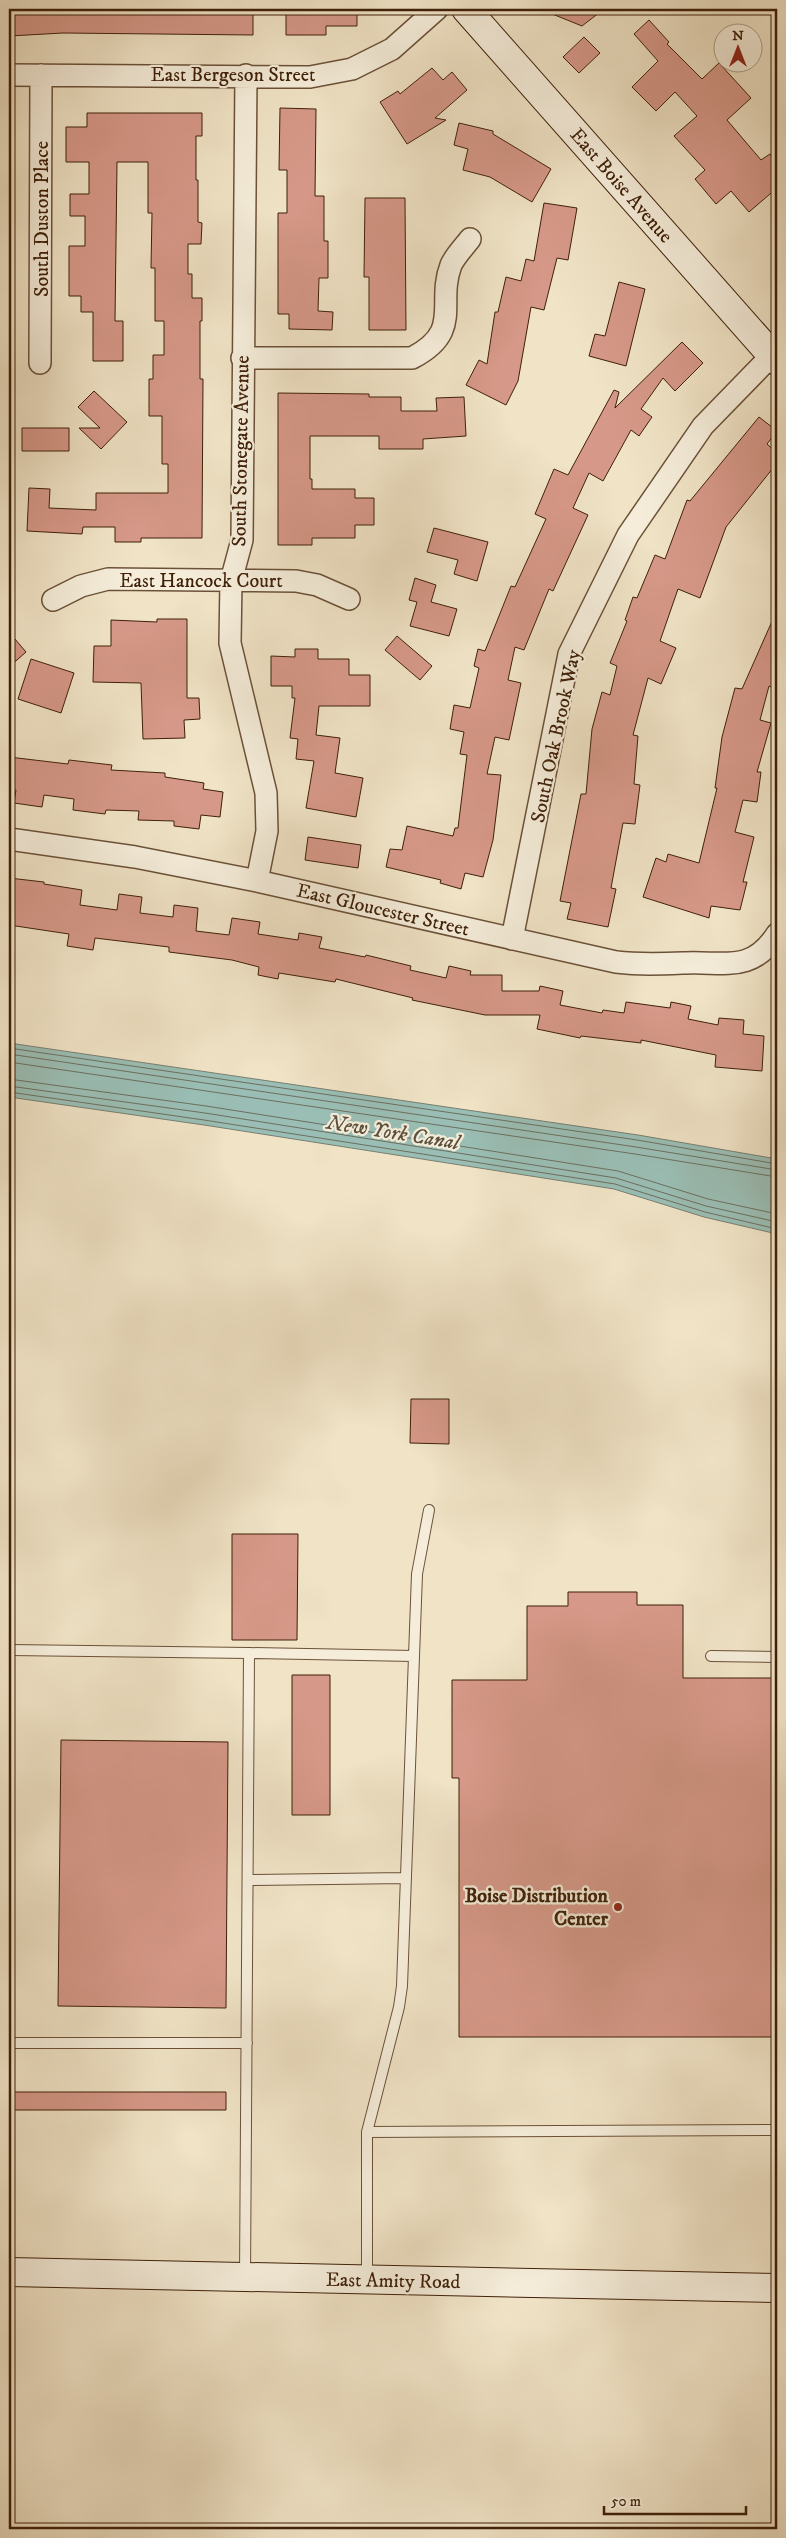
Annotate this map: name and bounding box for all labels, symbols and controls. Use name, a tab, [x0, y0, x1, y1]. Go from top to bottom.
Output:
north arrow	[714, 22, 764, 72]
text: N	[732, 27, 744, 45]
street label: East Bergeson Street	[151, 63, 315, 88]
street label: East Boise Avenue	[564, 123, 678, 249]
street label: South Duston Place	[30, 141, 55, 297]
street label: South Stonegate Avenue	[227, 355, 256, 547]
street label: East Hancock Court	[119, 569, 283, 594]
street label: South Oak Brook Way	[526, 647, 587, 825]
street label: East Gloucester Street	[294, 878, 472, 943]
water label: New York Canal	[324, 1110, 463, 1157]
place label: Boise Distribution Center	[465, 1884, 609, 1932]
marker: Boise Distribution Center	[612, 1901, 624, 1913]
street label: East Amity Road	[326, 2268, 460, 2295]
scale bar	[604, 2483, 746, 2515]
text: 50 m	[611, 2492, 641, 2511]

